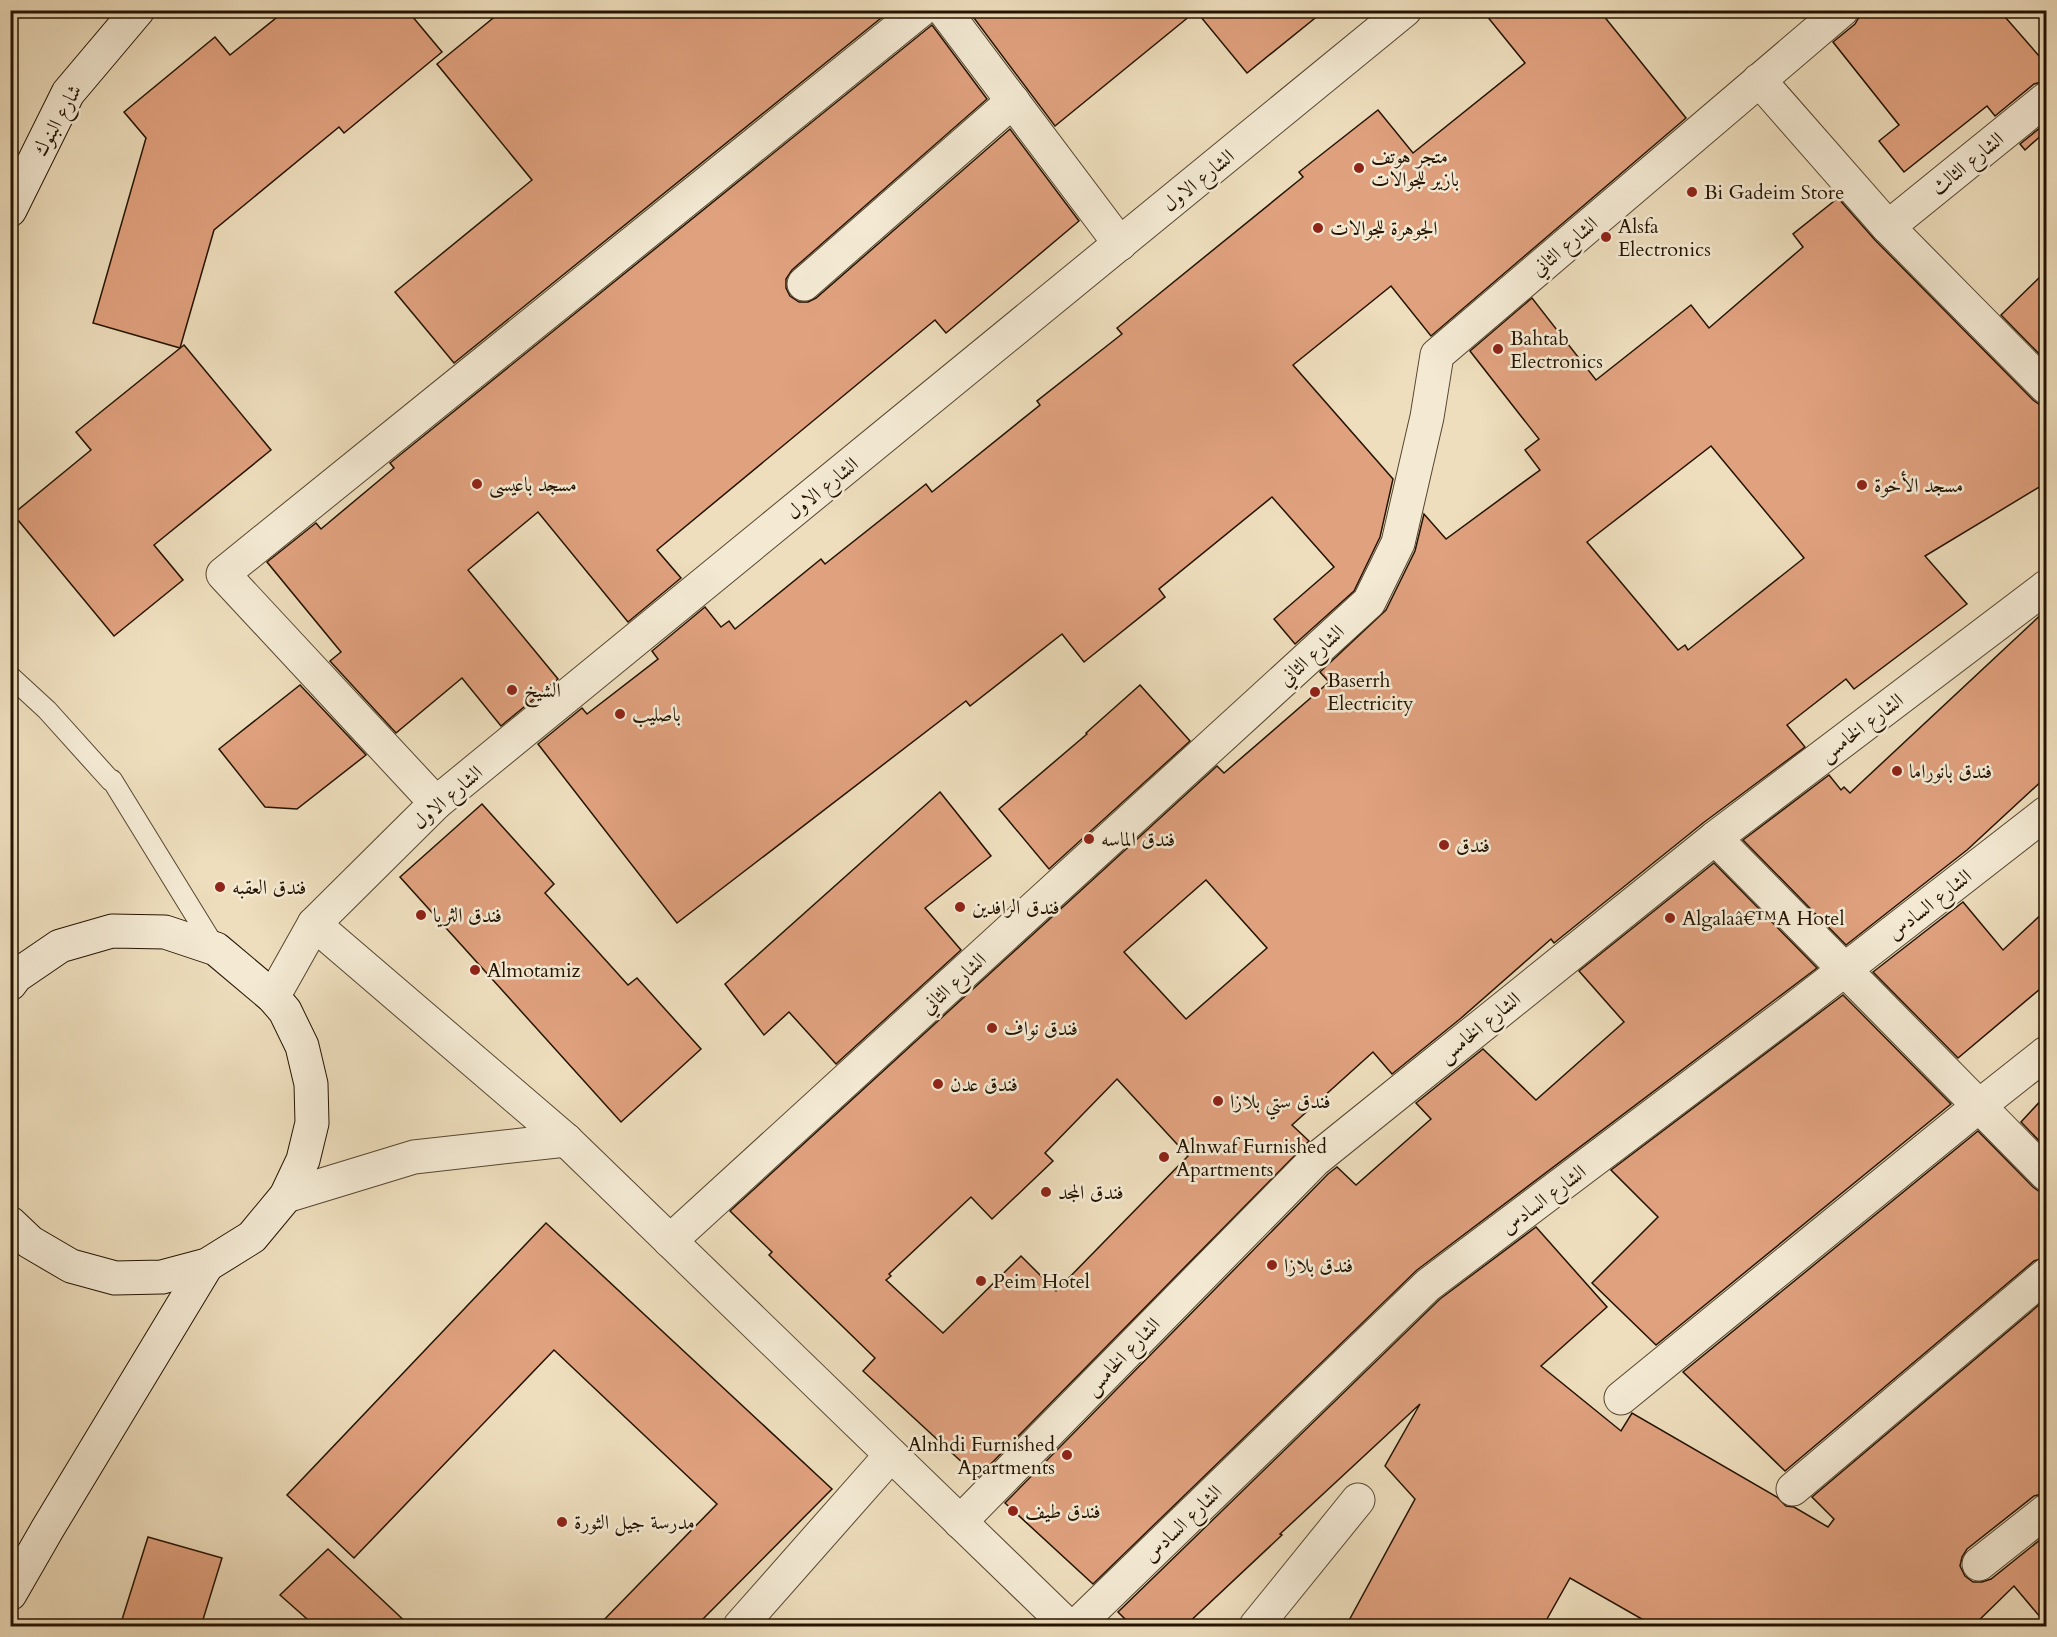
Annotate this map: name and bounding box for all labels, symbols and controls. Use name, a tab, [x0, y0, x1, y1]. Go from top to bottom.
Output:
street label: شارع البنوك	[27, 80, 92, 163]
street label: الشارع الثالث	[1925, 126, 2012, 204]
street label: الشارع الاول	[1157, 143, 1242, 221]
place label: متجر هوتف بازير للجوالات	[1371, 143, 1459, 193]
marker: متجر هوتف بازير للجوالات	[1352, 161, 1366, 175]
place label: Bi Gadeim Store	[1704, 179, 1844, 206]
marker: Bi Gadeim Store	[1685, 185, 1699, 199]
street label: الشارع الثاني	[1525, 210, 1606, 285]
place label: Alsfa Electronics	[1618, 213, 1711, 263]
place label: الجوهرة للجوالات	[1330, 215, 1438, 242]
marker: الجوهرة للجوالات	[1311, 221, 1325, 235]
marker: Alsfa Electronics	[1599, 230, 1613, 244]
place label: Bahtab Electronics	[1510, 325, 1603, 375]
marker: Bahtab Electronics	[1491, 342, 1505, 356]
street label: الشارع الاول	[781, 451, 866, 529]
place label: مسجد الأخوة	[1874, 470, 1963, 499]
place label: مسجد باعيسى	[489, 471, 577, 499]
marker: مسجد باعيسى	[470, 477, 484, 491]
marker: مسجد الأخوة	[1855, 478, 1869, 492]
street label: الشارع الثاني	[1273, 619, 1353, 695]
place label: Baserrh Electricity	[1327, 667, 1414, 717]
place label: الشيخ	[524, 677, 561, 708]
marker: الشيخ	[505, 683, 519, 697]
marker: Baserrh Electricity	[1308, 685, 1322, 699]
street label: الشارع الخامس	[1814, 687, 1911, 771]
place label: باصليب	[632, 701, 681, 728]
marker: باصليب	[613, 707, 627, 721]
place label: فندق بانوراما	[1909, 758, 1992, 785]
street label: الشارع الاول	[406, 759, 491, 839]
marker: فندق بانوراما	[1890, 764, 1904, 778]
place label: فندق الماسه	[1101, 826, 1175, 853]
marker: فندق الماسه	[1082, 832, 1096, 846]
place label: فندق	[1456, 832, 1490, 859]
marker: فندق	[1437, 838, 1451, 852]
street label: الشارع السادس	[1881, 863, 1980, 949]
place label: فندق العقبه	[232, 874, 307, 901]
marker: فندق العقبه	[213, 880, 227, 894]
place label: فندق الرافدين	[972, 894, 1060, 921]
marker: فندق الرافدين	[953, 900, 967, 914]
place label: فندق الثريا	[433, 902, 502, 929]
place label: Algalaâ€™A Hotel	[1682, 905, 1844, 932]
marker: فندق الثريا	[414, 908, 428, 922]
marker: Algalaâ€™A Hotel	[1663, 911, 1677, 925]
street label: الشارع الثاني	[915, 947, 995, 1023]
place label: Almotamiz	[487, 957, 581, 984]
marker: Almotamiz	[468, 963, 482, 977]
street label: الشارع الخامس	[1432, 986, 1529, 1072]
place label: فندق نواف	[1004, 1015, 1078, 1042]
marker: فندق نواف	[985, 1021, 999, 1035]
place label: فندق عدن	[950, 1071, 1018, 1098]
marker: فندق عدن	[931, 1077, 945, 1091]
place label: فندق ستي بلازا	[1230, 1088, 1331, 1120]
marker: فندق ستي بلازا	[1211, 1094, 1225, 1108]
place label: Alnwaf Furnished Apartments	[1176, 1133, 1327, 1183]
marker: Alnwaf Furnished Apartments	[1157, 1150, 1171, 1164]
street label: الشارع السادس	[1495, 1158, 1594, 1244]
place label: فندق المجد	[1058, 1179, 1124, 1206]
marker: فندق المجد	[1039, 1185, 1053, 1199]
place label: فندق بلازا	[1284, 1252, 1353, 1279]
marker: فندق بلازا	[1265, 1258, 1279, 1272]
place label: Peim Hotel	[993, 1268, 1090, 1295]
marker: Peim Hotel	[974, 1274, 988, 1288]
street label: الشارع الخامس	[1078, 1311, 1169, 1404]
place label: Alnhdi Furnished Apartments	[908, 1431, 1055, 1481]
marker: Alnhdi Furnished Apartments	[1060, 1448, 1074, 1462]
street label: الشارع السادس	[1137, 1479, 1231, 1571]
place label: فندق طيف	[1025, 1498, 1101, 1525]
marker: فندق طيف	[1006, 1504, 1020, 1518]
place label: مدرسة جيل الثورة	[574, 1509, 695, 1537]
marker: مدرسة جيل الثورة	[555, 1515, 569, 1529]

